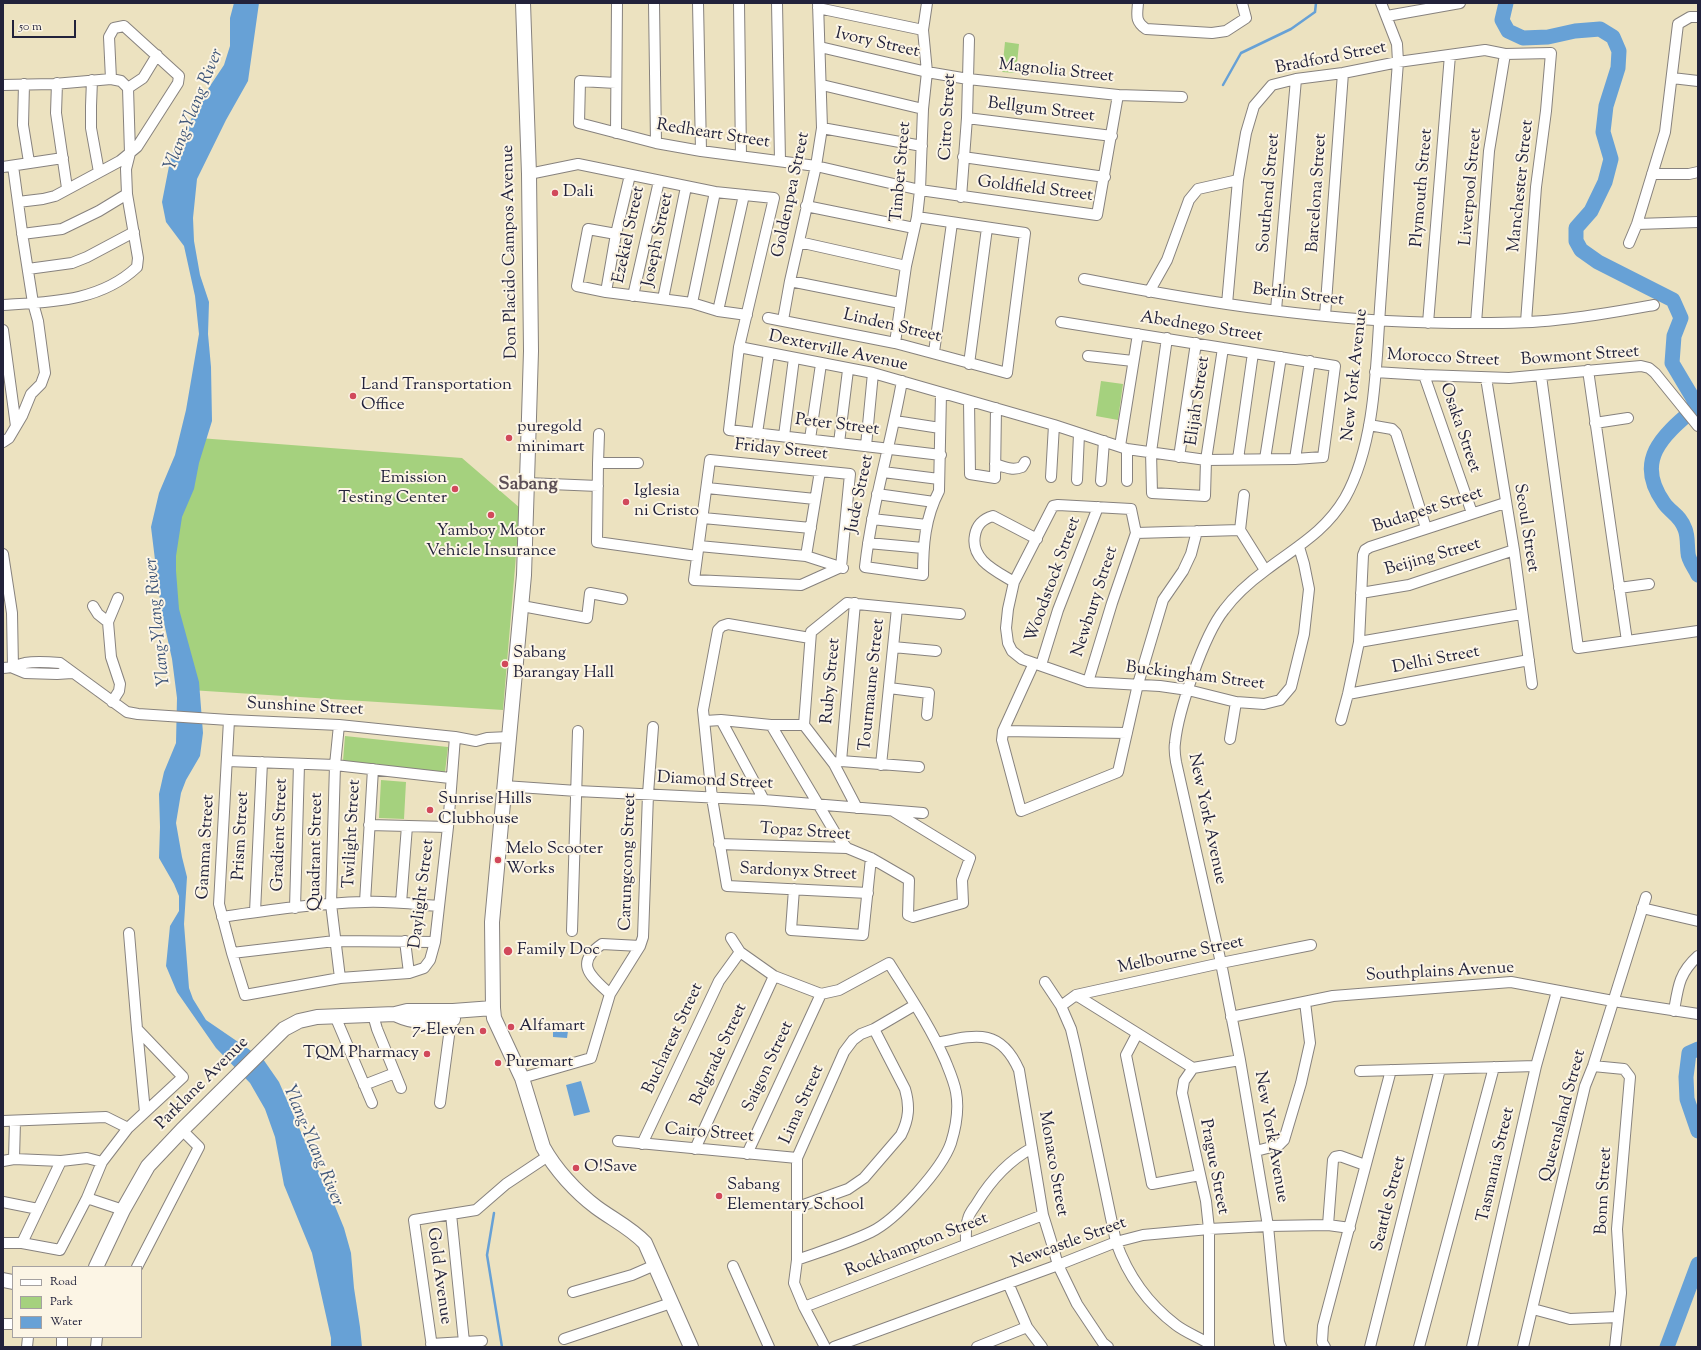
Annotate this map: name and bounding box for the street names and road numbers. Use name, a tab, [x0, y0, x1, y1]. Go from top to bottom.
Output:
street label: Ivory Street	[833, 24, 921, 64]
street label: Bradford Street	[1274, 38, 1388, 80]
street label: Magnolia Street	[997, 56, 1115, 88]
street label: Citro Street	[937, 73, 961, 161]
street label: Bellgum Street	[986, 94, 1096, 128]
street label: Redheart Street	[655, 116, 771, 154]
street label: Manchester Street	[1505, 119, 1539, 253]
street label: Timber Street	[887, 121, 917, 223]
street label: Liverpool Street	[1457, 127, 1487, 247]
street label: Plymouth Street	[1408, 128, 1438, 248]
street label: Goldenpea Street	[769, 130, 815, 260]
street label: Southend Street	[1255, 132, 1285, 254]
street label: Barcelona Street	[1304, 133, 1332, 253]
street label: Don Placido Campos Avenue	[499, 145, 523, 359]
street label: Goldfield Street	[976, 173, 1094, 207]
street label: Ezekiel Street	[610, 185, 650, 285]
street label: Joseph Street	[639, 191, 679, 289]
street label: Berlin Street	[1251, 280, 1345, 312]
street label: Linden Street	[841, 306, 943, 348]
street label: Abednego Street	[1139, 308, 1263, 348]
street label: New York Avenue	[1339, 308, 1373, 442]
street label: Dexterville Avenue	[767, 327, 909, 377]
street label: Bowmont Street	[1520, 343, 1640, 371]
street label: Morocco Street	[1386, 346, 1500, 372]
street label: Elijah Street	[1183, 355, 1215, 447]
street label: Osaka Street	[1434, 380, 1484, 476]
street label: Peter Street	[794, 411, 880, 441]
street label: Friday Street	[733, 436, 829, 466]
street label: Jude Street	[843, 453, 879, 535]
street label: Seoul Street	[1508, 482, 1542, 574]
street label: Budapest Street	[1370, 484, 1486, 538]
street label: Woodstock Street	[1022, 515, 1086, 645]
street label: Beijing Street	[1383, 535, 1483, 581]
street label: Newbury Street	[1069, 544, 1123, 660]
street label: Tourmaune Street	[856, 618, 890, 752]
street label: Ruby Street	[818, 637, 846, 725]
street label: Delhi Street	[1391, 643, 1481, 679]
street label: Buckingham Street	[1124, 658, 1266, 696]
street label: Sunshine Street	[246, 695, 364, 721]
street label: New York Avenue	[1182, 752, 1230, 886]
street label: Diamond Street	[656, 769, 774, 795]
street label: Gradient Street	[269, 778, 293, 892]
street label: Twilight Street	[340, 779, 366, 889]
street label: Prism Street	[229, 791, 255, 881]
street label: Quadrant Street	[306, 793, 328, 911]
street label: Carungcong Street	[616, 793, 642, 931]
street label: Gamma Street	[194, 794, 220, 900]
street label: Topaz Street	[759, 820, 851, 846]
street label: Daylight Street	[406, 838, 440, 950]
street label: Sardonyx Street	[739, 860, 857, 886]
street label: Melbourne Street	[1116, 933, 1246, 979]
street label: Southplains Avenue	[1365, 959, 1515, 987]
street label: Bucharest Street	[639, 980, 709, 1098]
street label: Belgrade Street	[687, 1001, 753, 1109]
street label: Saigon Street	[739, 1018, 799, 1116]
street label: Parklane Avenue	[152, 1033, 254, 1135]
street label: Queensland Street	[1537, 1048, 1591, 1184]
street label: Lima Street	[776, 1062, 830, 1148]
street label: New York Avenue	[1248, 1070, 1292, 1204]
street label: Tasmania Street	[1474, 1106, 1520, 1224]
street label: Monaco Street	[1033, 1110, 1071, 1218]
street label: Prague Street	[1194, 1118, 1232, 1216]
street label: Cairo Street	[664, 1120, 754, 1148]
street label: Bonn Street	[1593, 1147, 1617, 1235]
street label: Seattle Street	[1368, 1154, 1412, 1254]
street label: Rockhampton Street	[843, 1209, 991, 1283]
street label: Newcastle Street	[1009, 1214, 1129, 1274]
street label: Gold Avenue	[421, 1226, 455, 1326]

